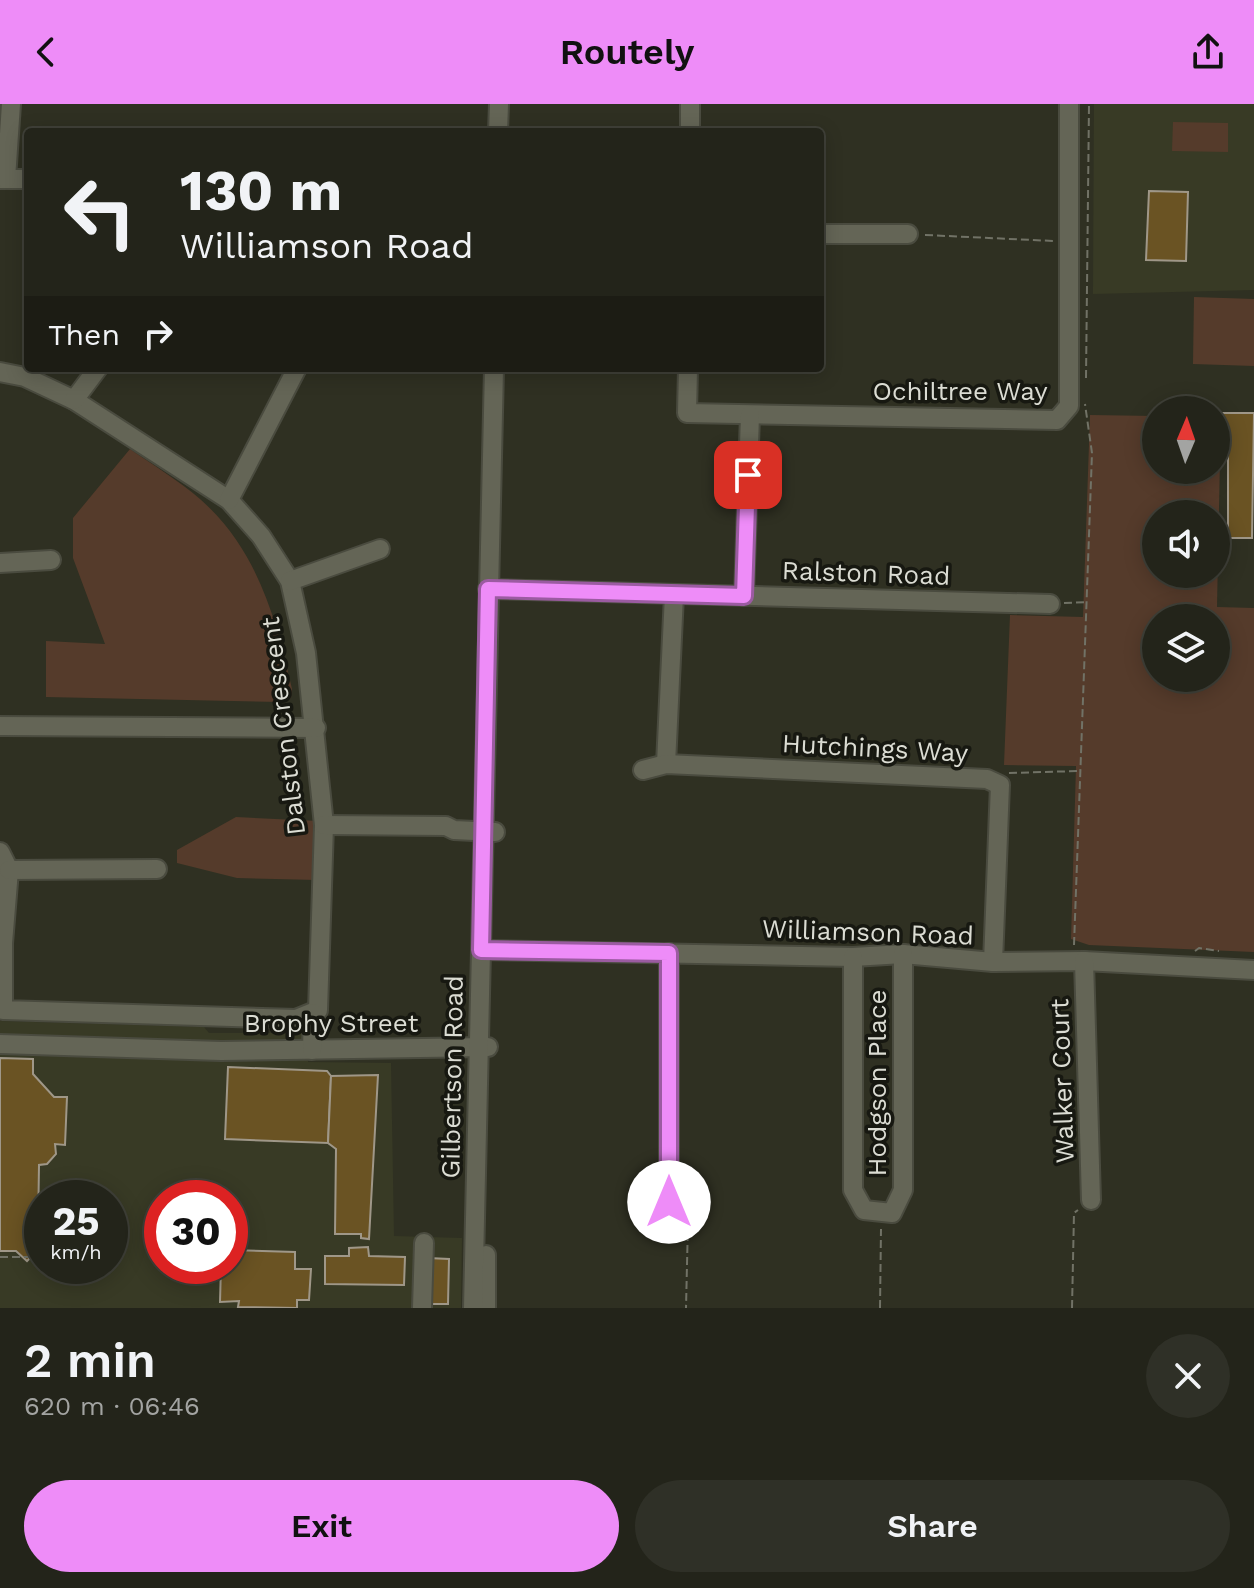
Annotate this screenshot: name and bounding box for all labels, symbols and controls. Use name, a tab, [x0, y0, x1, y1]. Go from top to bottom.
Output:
icon: back	[24, 30, 68, 74]
icon: share	[1186, 30, 1230, 74]
text: Routely	[560, 31, 694, 73]
text: 130 m	[180, 158, 342, 224]
icon: left	[48, 160, 152, 264]
text: Williamson Road	[180, 225, 473, 267]
icon: right	[136, 312, 180, 356]
text: Then	[48, 317, 120, 352]
street label: Ochiltree Way	[872, 376, 1048, 406]
north arrow	[1142, 396, 1230, 484]
map controls	[1142, 396, 1230, 692]
pin	[714, 441, 782, 509]
icon: arrive	[726, 453, 770, 497]
button: sound	[1142, 500, 1230, 588]
street label: Ralston Road	[781, 555, 951, 591]
button: layers	[1142, 604, 1230, 692]
street label: Dalston Crescent	[255, 615, 311, 837]
street label: Hutchings Way	[781, 728, 970, 768]
street label: Williamson Road	[762, 913, 974, 951]
street label: Gilbertson Road	[435, 975, 469, 1179]
street label: Hodgson Place	[862, 990, 892, 1176]
street label: Walker Court	[1044, 998, 1080, 1164]
street label: Brophy Street	[244, 1008, 418, 1038]
position arrow	[627, 1160, 711, 1244]
speed limit sign: 30	[144, 1180, 248, 1284]
text: 25	[52, 1198, 100, 1245]
text: km/h	[50, 1240, 102, 1264]
text: 2 min	[24, 1332, 156, 1389]
button: close	[1146, 1334, 1230, 1418]
text: 620 m · 06:46	[24, 1391, 200, 1421]
button: Exit	[24, 1480, 619, 1572]
button: Share	[635, 1480, 1230, 1572]

